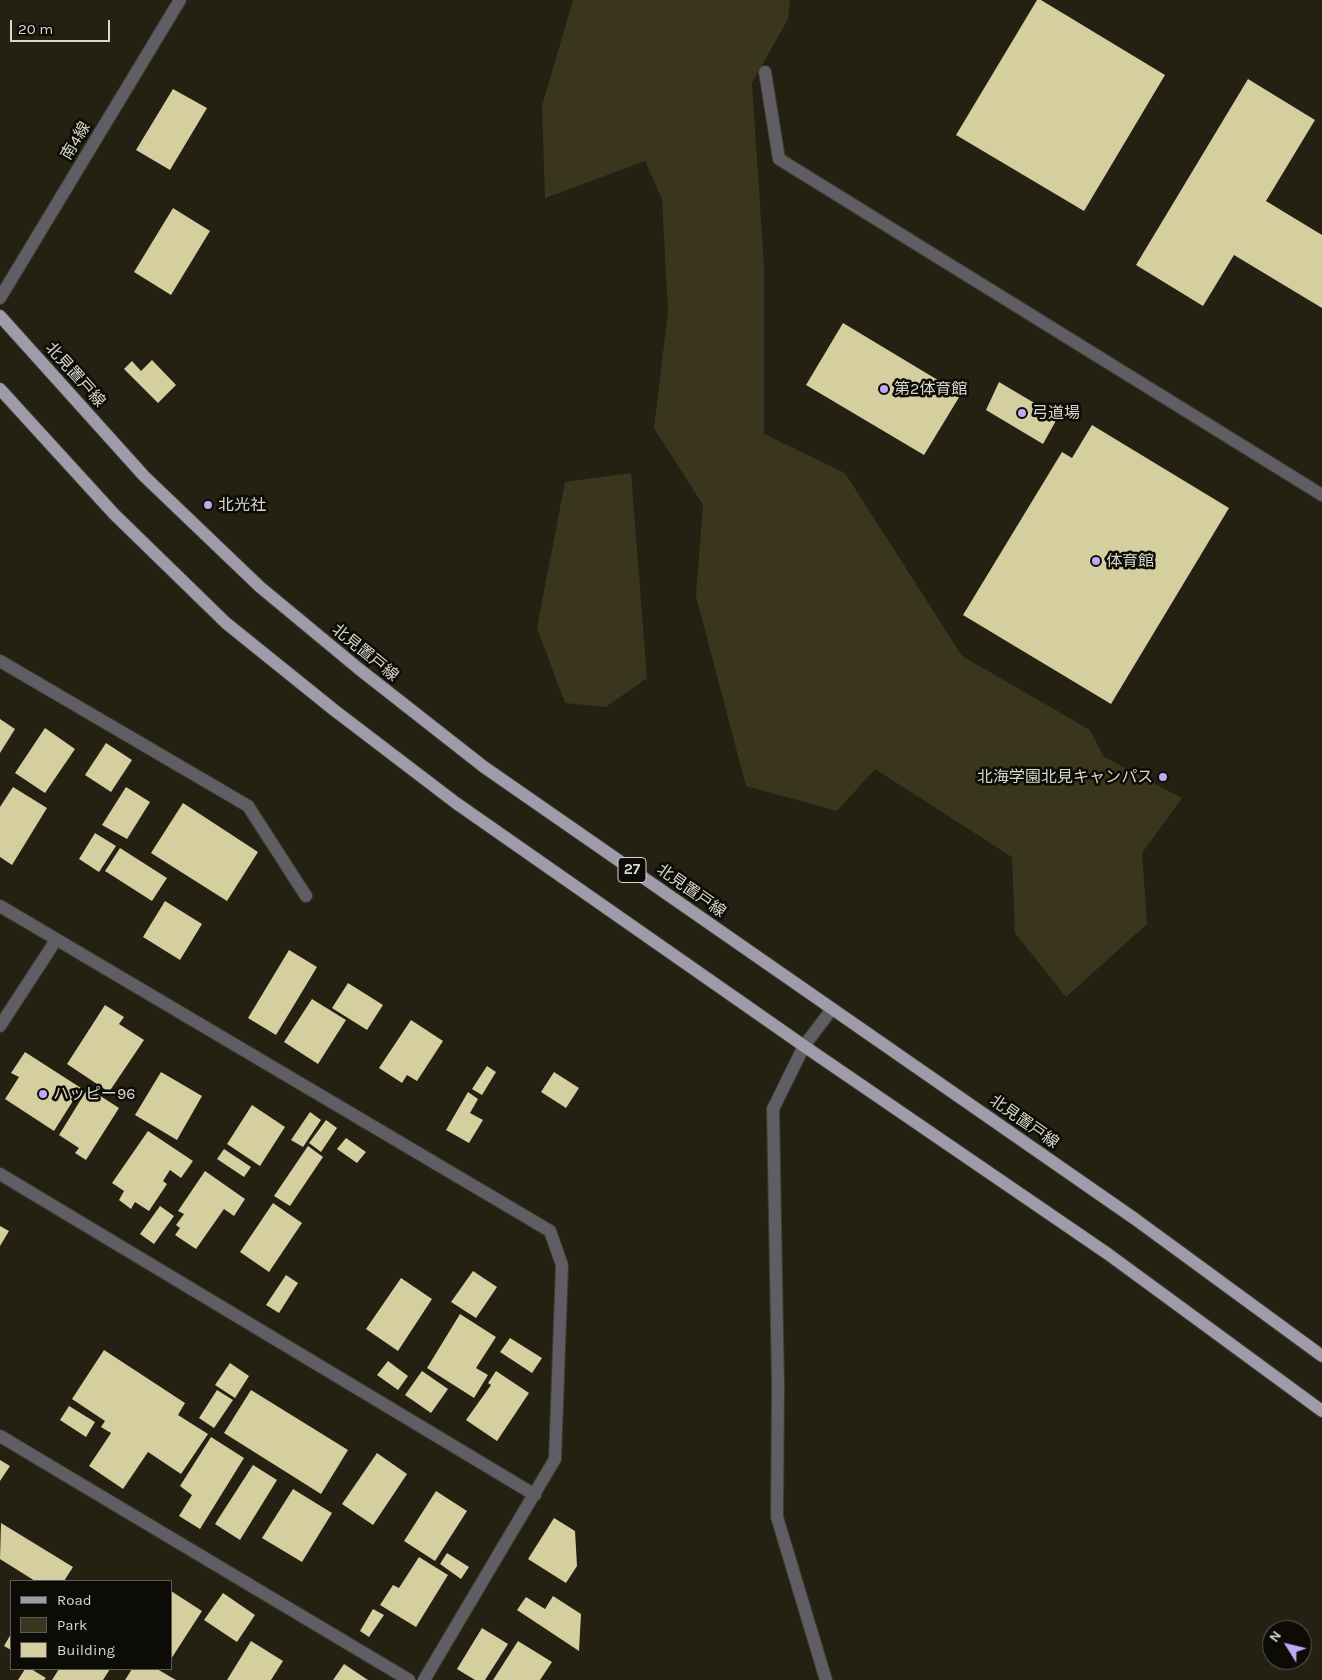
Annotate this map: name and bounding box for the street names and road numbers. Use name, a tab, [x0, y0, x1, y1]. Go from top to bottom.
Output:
street label: 南4線	[57, 119, 95, 163]
street label: 北見置戸線	[41, 339, 109, 411]
street label: 北見置戸線	[328, 620, 402, 686]
road number: 27	[618, 858, 646, 882]
street label: 北見置戸線	[653, 860, 729, 922]
street label: 北見置戸線	[986, 1091, 1062, 1153]

